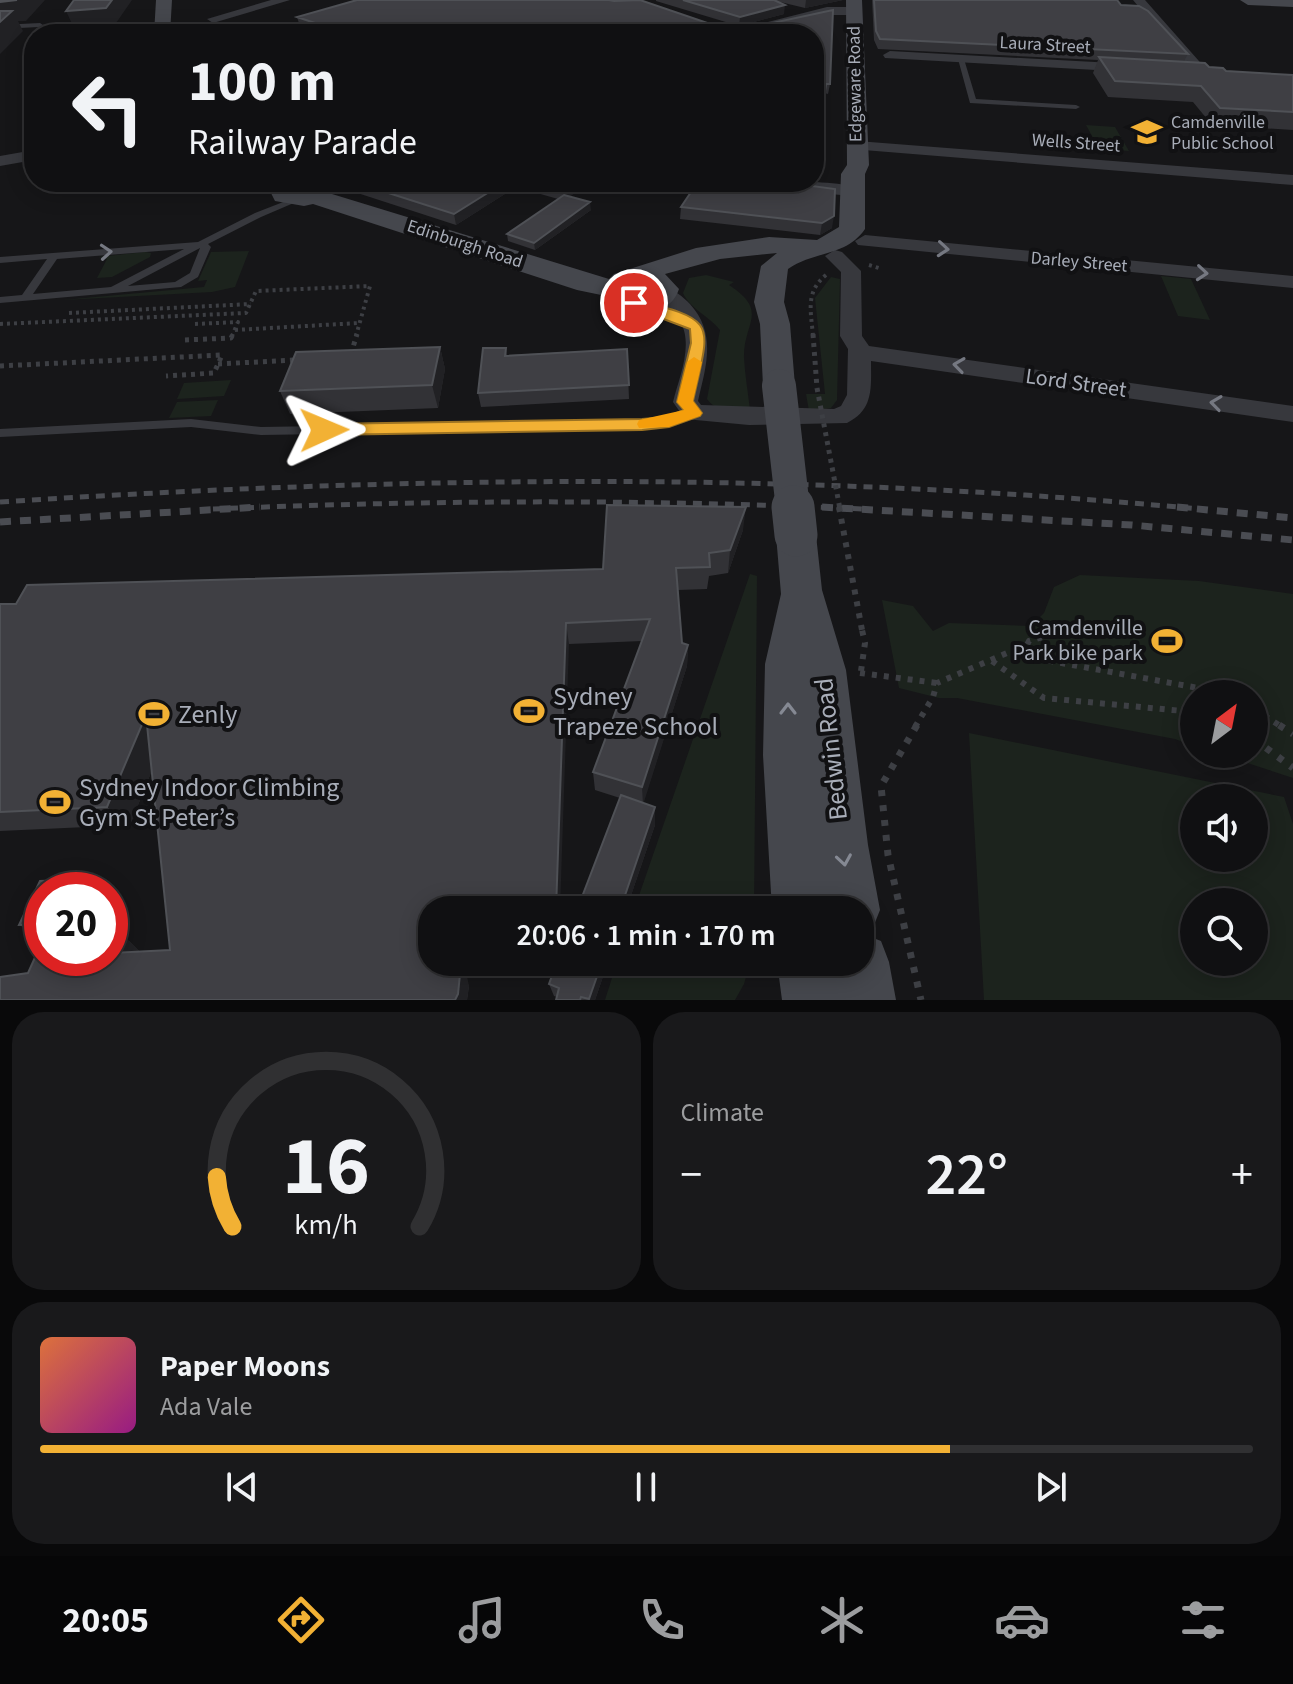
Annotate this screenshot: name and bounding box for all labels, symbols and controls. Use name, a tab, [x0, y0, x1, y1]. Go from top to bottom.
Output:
street label: Edgeware Road	[841, 26, 869, 142]
street label: Laura Street	[999, 30, 1091, 60]
text: 100 m	[188, 43, 336, 122]
icon: left	[56, 56, 160, 160]
place label: Camdenville Public School	[1171, 110, 1273, 156]
school or university icon: Camdenville Public School	[1130, 115, 1164, 149]
text: Railway Parade	[188, 117, 417, 168]
street label: Wells Street	[1031, 127, 1121, 159]
street label: Edinburgh Road	[404, 213, 526, 275]
one-way arrow	[937, 240, 950, 257]
one-way arrow	[100, 244, 113, 261]
street label: Darley Street	[1030, 245, 1128, 279]
one-way arrow	[1195, 265, 1208, 282]
pin	[600, 269, 668, 337]
icon: arrive	[612, 281, 656, 325]
one-way arrow	[952, 357, 965, 374]
street label: Lord Street	[1024, 360, 1129, 406]
position arrow	[282, 388, 366, 472]
one-way arrow	[1209, 395, 1223, 412]
place label: Camdenville Park bike park	[1013, 612, 1143, 669]
sports icon: Camdenville Park bike park	[1150, 624, 1184, 658]
street label: Bedwin Road	[805, 676, 857, 822]
place label: Sydney Trapeze School	[553, 678, 718, 745]
north arrow	[1180, 680, 1268, 768]
map controls	[1180, 680, 1268, 976]
sports icon: Sydney Trapeze School	[512, 694, 546, 728]
place label: Zenly	[178, 696, 237, 733]
sports icon: Zenly	[137, 697, 171, 731]
one-way arrow	[779, 702, 797, 715]
place label: Sydney Indoor Climbing Gym St Peter’s	[79, 769, 339, 836]
button: sound	[1180, 784, 1268, 872]
sports icon: Sydney Indoor Climbing Gym St Peter’s	[38, 785, 72, 819]
one-way arrow	[835, 853, 852, 866]
speed limit sign: 20	[24, 872, 128, 976]
button: search	[1180, 888, 1268, 976]
text: 20:06 · 1 min · 170 m	[516, 914, 776, 957]
text: Climate	[681, 1094, 764, 1131]
text: 16	[282, 1108, 370, 1226]
text: 22°	[926, 1133, 1008, 1218]
text: −	[681, 1144, 702, 1207]
text: +	[1231, 1144, 1253, 1207]
text: km/h	[295, 1205, 358, 1245]
text: Paper Moons	[160, 1345, 330, 1388]
text: Ada Vale	[160, 1388, 252, 1425]
icon: previous	[220, 1465, 264, 1509]
icon: pause	[624, 1465, 668, 1509]
icon: next	[1029, 1465, 1073, 1509]
icon: directions	[273, 1592, 329, 1648]
icon: music	[454, 1592, 510, 1648]
icon: phone	[634, 1592, 690, 1648]
icon: climate	[814, 1592, 870, 1648]
icon: car	[994, 1592, 1050, 1648]
icon: filters	[1175, 1592, 1231, 1648]
text: 20:05	[62, 1595, 149, 1646]

